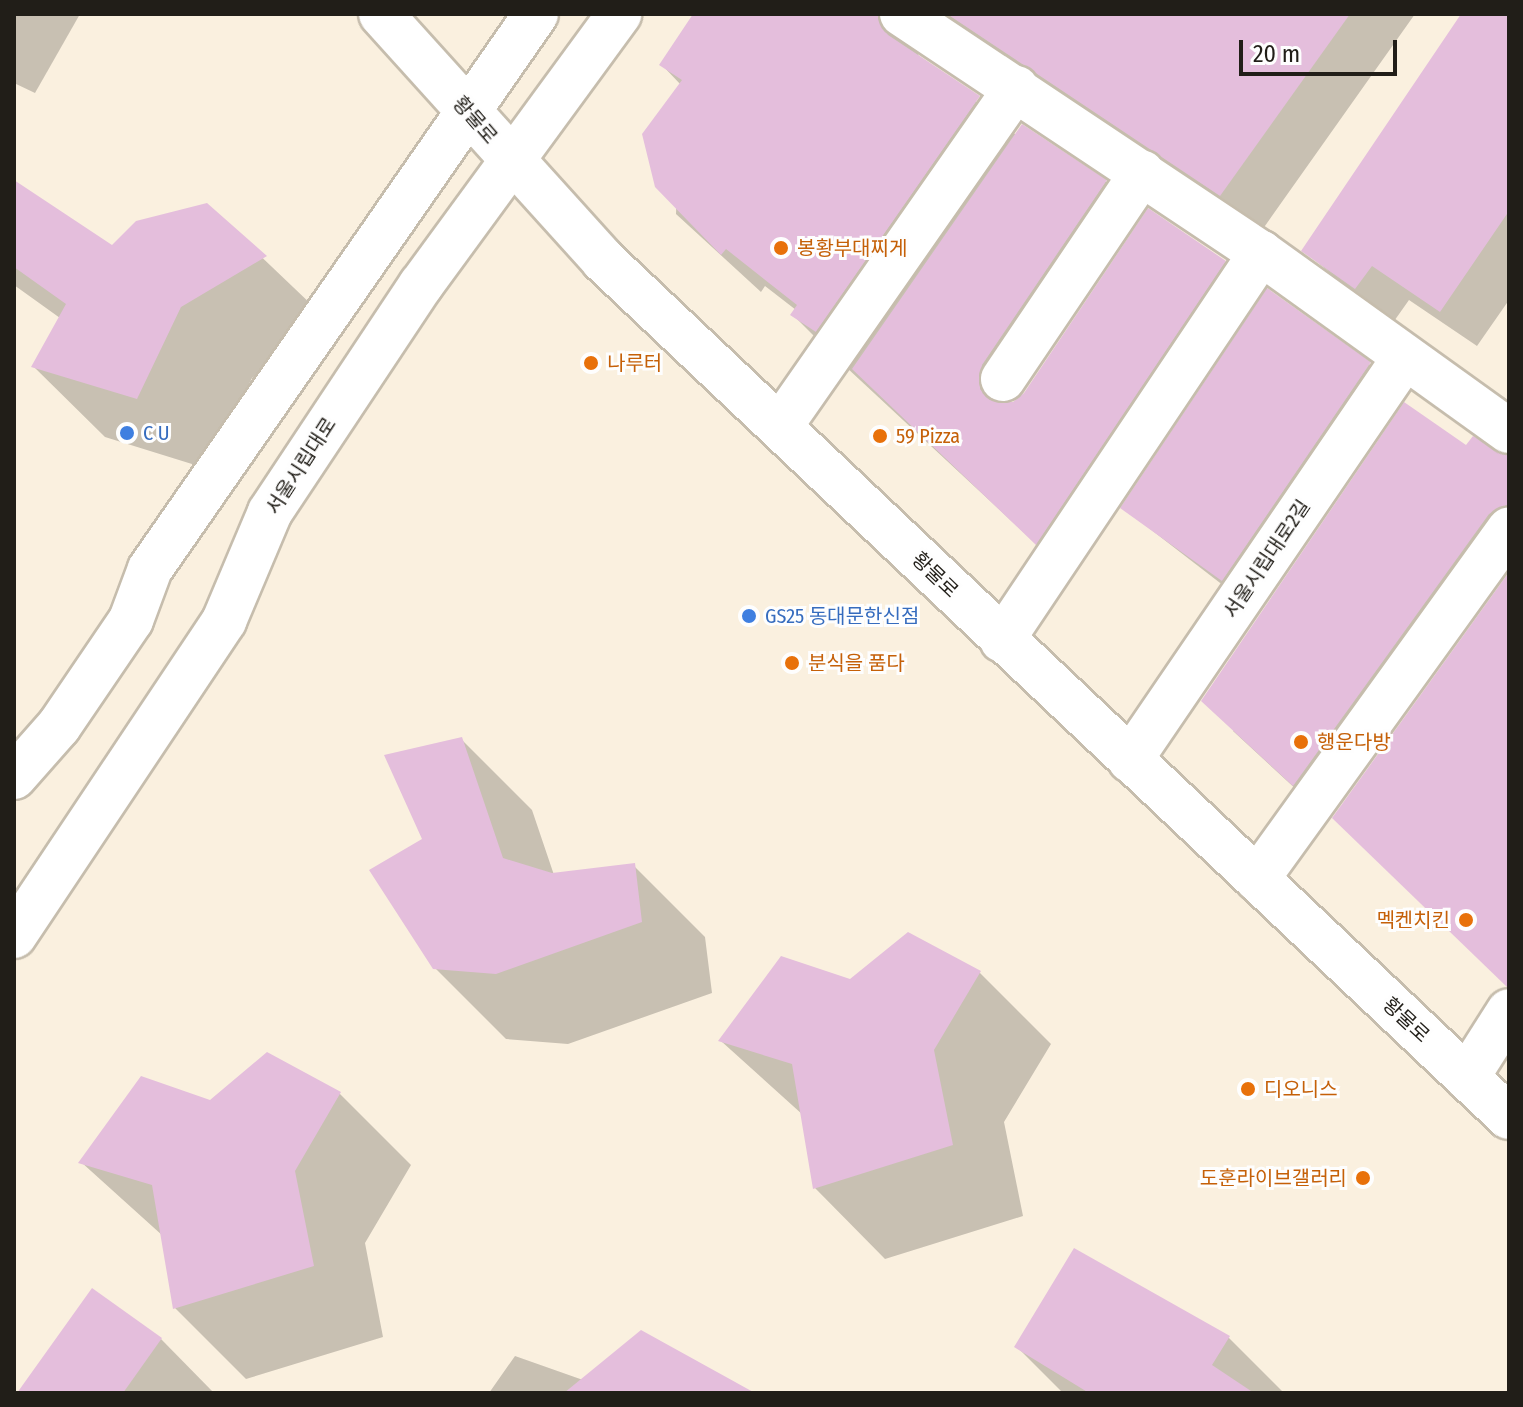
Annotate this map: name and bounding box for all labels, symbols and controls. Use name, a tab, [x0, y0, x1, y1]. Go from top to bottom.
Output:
scale bar	[1243, 24, 1401, 74]
text: 20 m	[1253, 40, 1300, 68]
street label: 황물로	[448, 91, 502, 149]
place label: 봉황부대찌게	[797, 236, 907, 260]
marker: 봉황부대찌게	[772, 239, 790, 257]
place label: 나루터	[607, 351, 662, 375]
marker: 나루터	[582, 354, 600, 372]
street label: 서울시립대로	[261, 413, 341, 519]
place label: C U	[143, 421, 170, 445]
marker: C U	[118, 424, 136, 442]
place label: 59 Pizza	[896, 424, 960, 448]
marker: 59 Pizza	[871, 427, 889, 445]
street label: 서울시립대로2길	[1219, 495, 1315, 623]
street label: 황물로	[907, 547, 963, 603]
place label: GS25 동대문한신점	[765, 604, 919, 628]
marker: GS25 동대문한신점	[740, 607, 758, 625]
place label: 분식을 품다	[808, 651, 905, 675]
marker: 분식을 품다	[783, 654, 801, 672]
place label: 행운다방	[1317, 730, 1391, 754]
marker: 행운다방	[1292, 733, 1310, 751]
place label: 멕켄치킨	[1376, 908, 1450, 932]
marker: 멕켄치킨	[1457, 911, 1475, 929]
street label: 황물로	[1378, 992, 1434, 1048]
place label: 디오니스	[1264, 1077, 1338, 1101]
marker: 디오니스	[1239, 1080, 1257, 1098]
place label: 도훈라이브갤러리	[1200, 1166, 1347, 1190]
marker: 도훈라이브갤러리	[1354, 1169, 1372, 1187]

